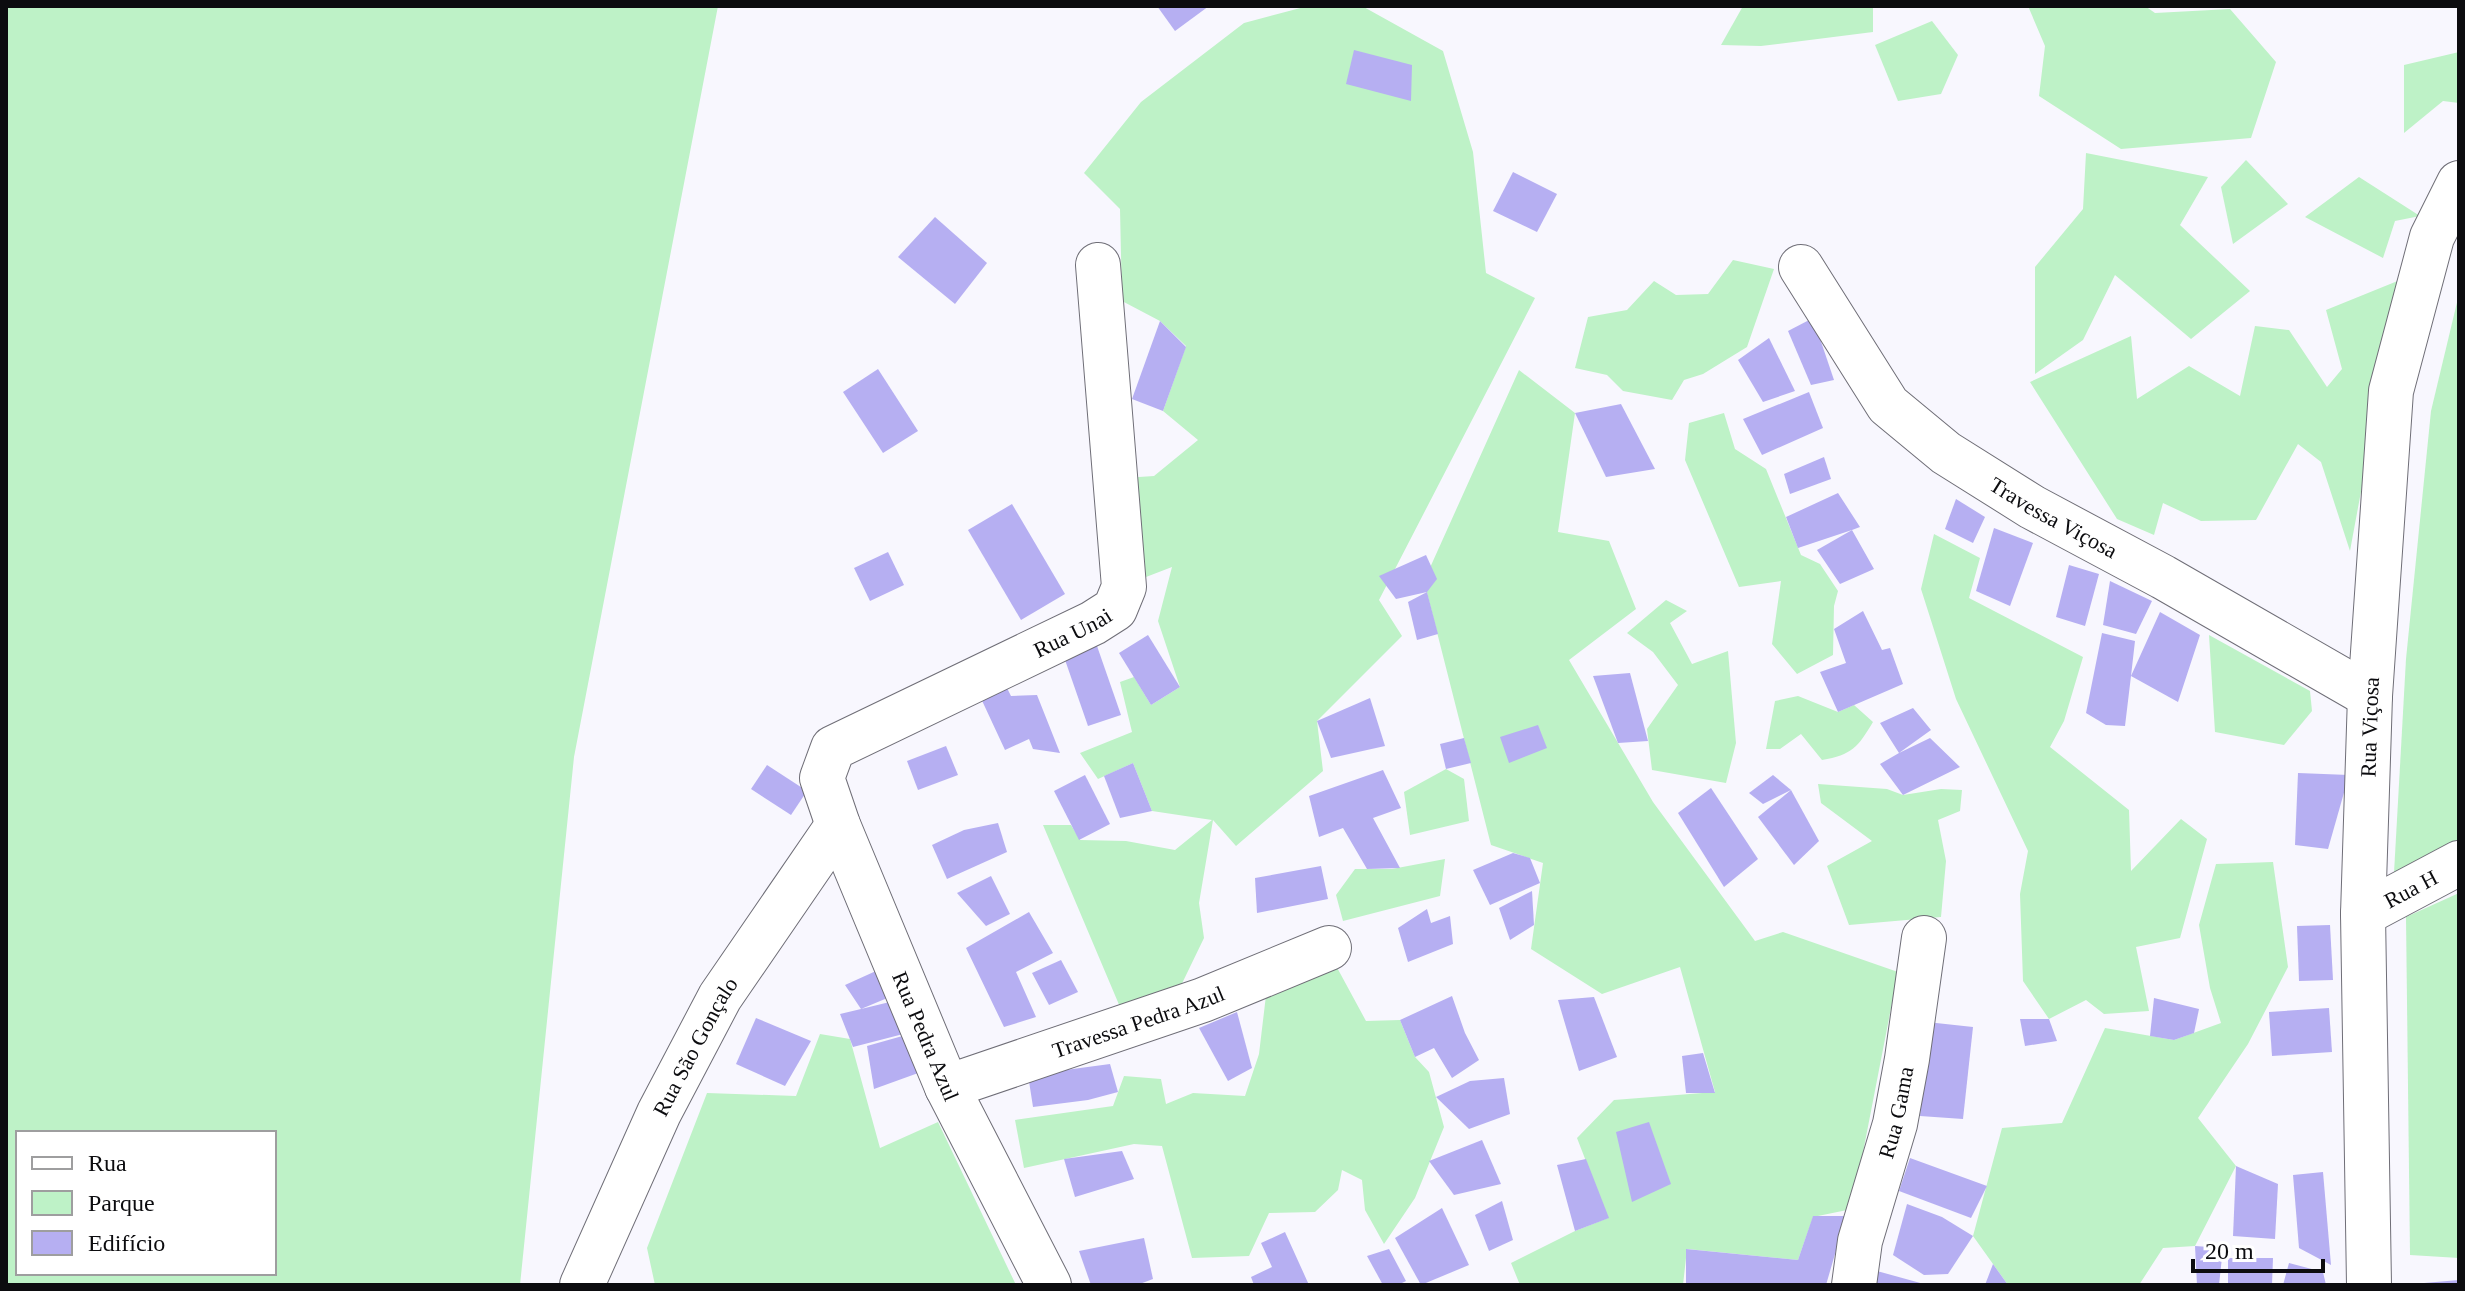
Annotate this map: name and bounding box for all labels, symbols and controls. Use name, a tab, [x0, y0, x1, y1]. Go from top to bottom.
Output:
street label: Travessa Viçosa	[1985, 472, 2122, 563]
street label: Rua Unai	[1030, 603, 1116, 663]
street label: Rua Viçosa	[2355, 676, 2384, 778]
street label: Rua H	[2380, 865, 2442, 913]
street label: Rua Pedra Azul	[887, 968, 964, 1105]
street label: Rua São Gonçalo	[648, 972, 743, 1120]
street label: Travessa Pedra Azul	[1049, 981, 1228, 1063]
street label: Rua Gama	[1873, 1064, 1918, 1162]
legend	[16, 1131, 276, 1275]
text: Rua	[88, 1150, 127, 1176]
text: Parque	[88, 1190, 155, 1216]
scale bar	[2193, 1223, 2323, 1273]
text: Edifício	[88, 1230, 165, 1256]
text: 20 m	[2205, 1238, 2254, 1264]

